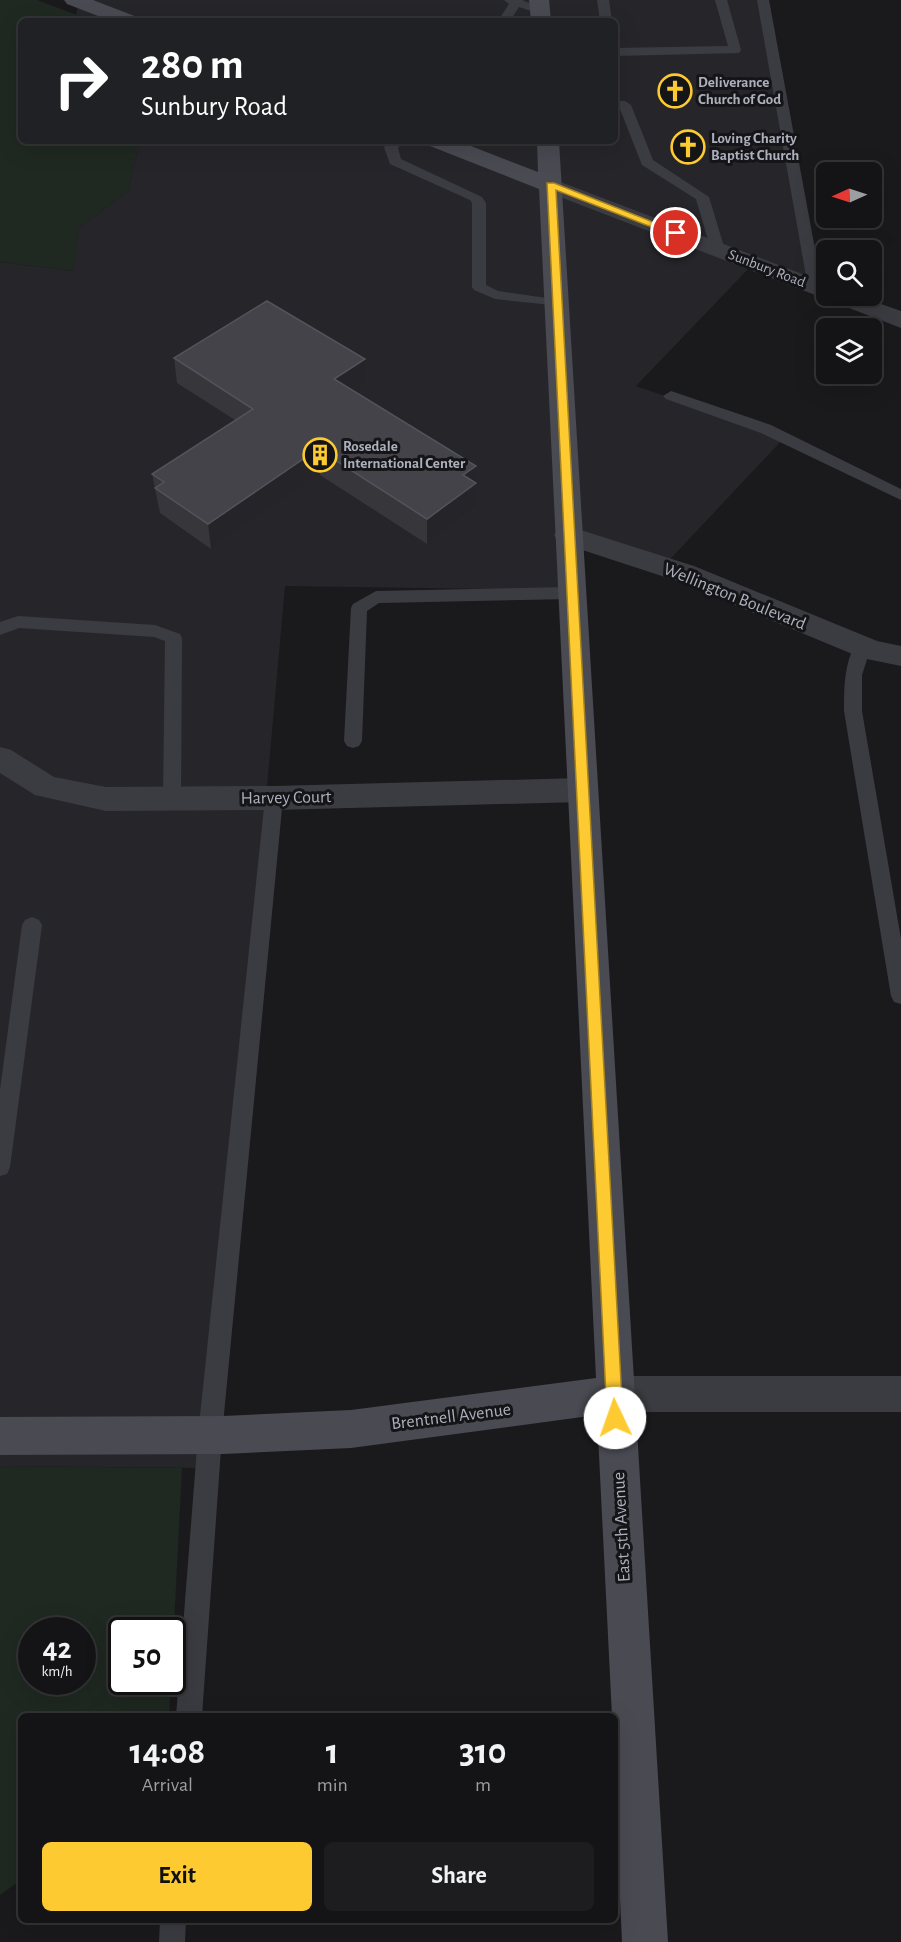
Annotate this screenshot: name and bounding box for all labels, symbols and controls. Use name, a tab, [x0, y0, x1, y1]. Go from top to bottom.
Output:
icon: right	[42, 42, 120, 120]
text: 280 m	[141, 44, 244, 86]
church icon: Deliverance Church of God	[657, 73, 693, 109]
place label: Deliverance Church of God	[698, 75, 781, 107]
text: Sunbury Road	[141, 93, 287, 120]
church icon: Loving Charity Baptist Church	[670, 129, 706, 165]
place label: Loving Charity Baptist Church	[711, 131, 799, 163]
north arrow	[816, 162, 882, 228]
map controls	[816, 162, 882, 384]
pin	[650, 207, 701, 258]
icon: arrive	[659, 216, 692, 249]
button: search	[816, 240, 882, 306]
street label: Sunbury Road	[726, 247, 808, 290]
button: layers	[816, 318, 882, 384]
building icon: Rosedale International Center	[302, 437, 338, 473]
place label: Rosedale International Center	[343, 439, 466, 471]
street label: Wellington Boulevard	[661, 560, 809, 634]
street label: Harvey Court	[240, 788, 332, 808]
position arrow	[583, 1386, 647, 1450]
street label: Brentnell Avenue	[390, 1401, 512, 1433]
street label: East 5th Avenue	[610, 1472, 634, 1582]
speed limit sign: 50	[108, 1617, 186, 1695]
text: 42	[42, 1634, 72, 1664]
text: km/h	[42, 1664, 72, 1679]
text: 14:08	[129, 1734, 205, 1770]
text: 1	[326, 1734, 339, 1770]
text: 310	[459, 1734, 507, 1770]
text: Arrival	[142, 1775, 193, 1795]
text: min	[317, 1775, 348, 1795]
text: m	[475, 1775, 491, 1795]
button: Exit	[42, 1842, 312, 1911]
button: Share	[324, 1842, 594, 1911]

